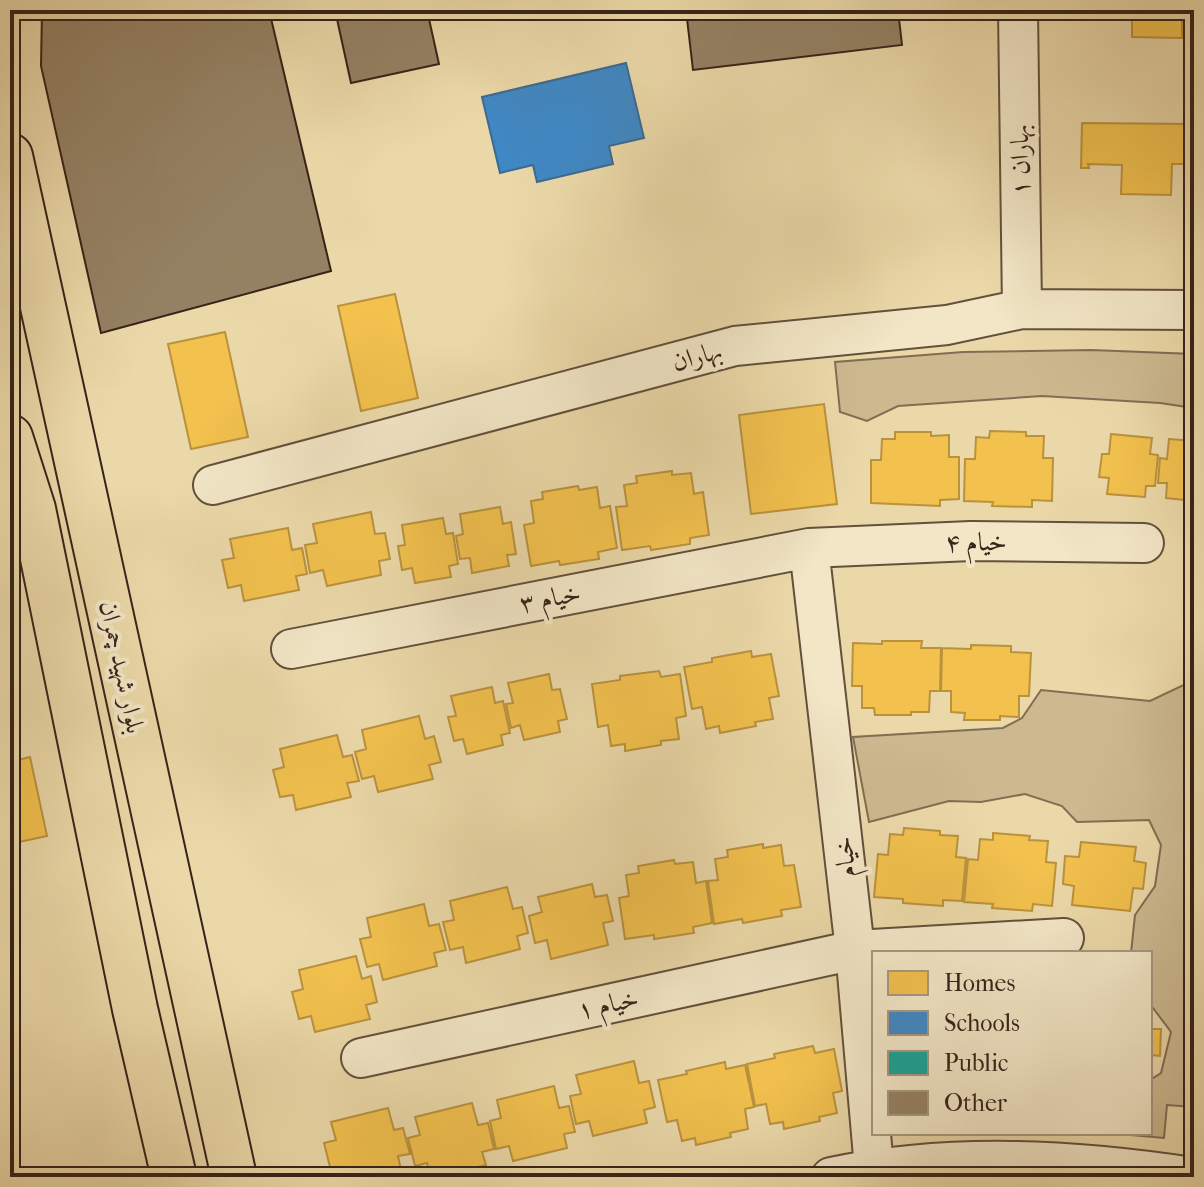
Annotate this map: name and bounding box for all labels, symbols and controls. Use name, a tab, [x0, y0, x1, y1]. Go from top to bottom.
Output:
street label: بهاران ۱	[1004, 124, 1037, 196]
street label: بهاران	[669, 334, 726, 378]
street label: خیام ۴	[945, 526, 1007, 565]
street label: خیام ۳	[517, 577, 585, 626]
street label: بلوار شهید چمران	[92, 598, 151, 736]
street label: خیام	[827, 834, 870, 879]
legend	[872, 951, 1152, 1135]
text: Homes	[944, 969, 1015, 997]
street label: خیام ۱	[575, 982, 643, 1032]
text: Schools	[944, 1009, 1020, 1037]
text: Public	[944, 1049, 1008, 1077]
text: Other	[944, 1089, 1008, 1117]

